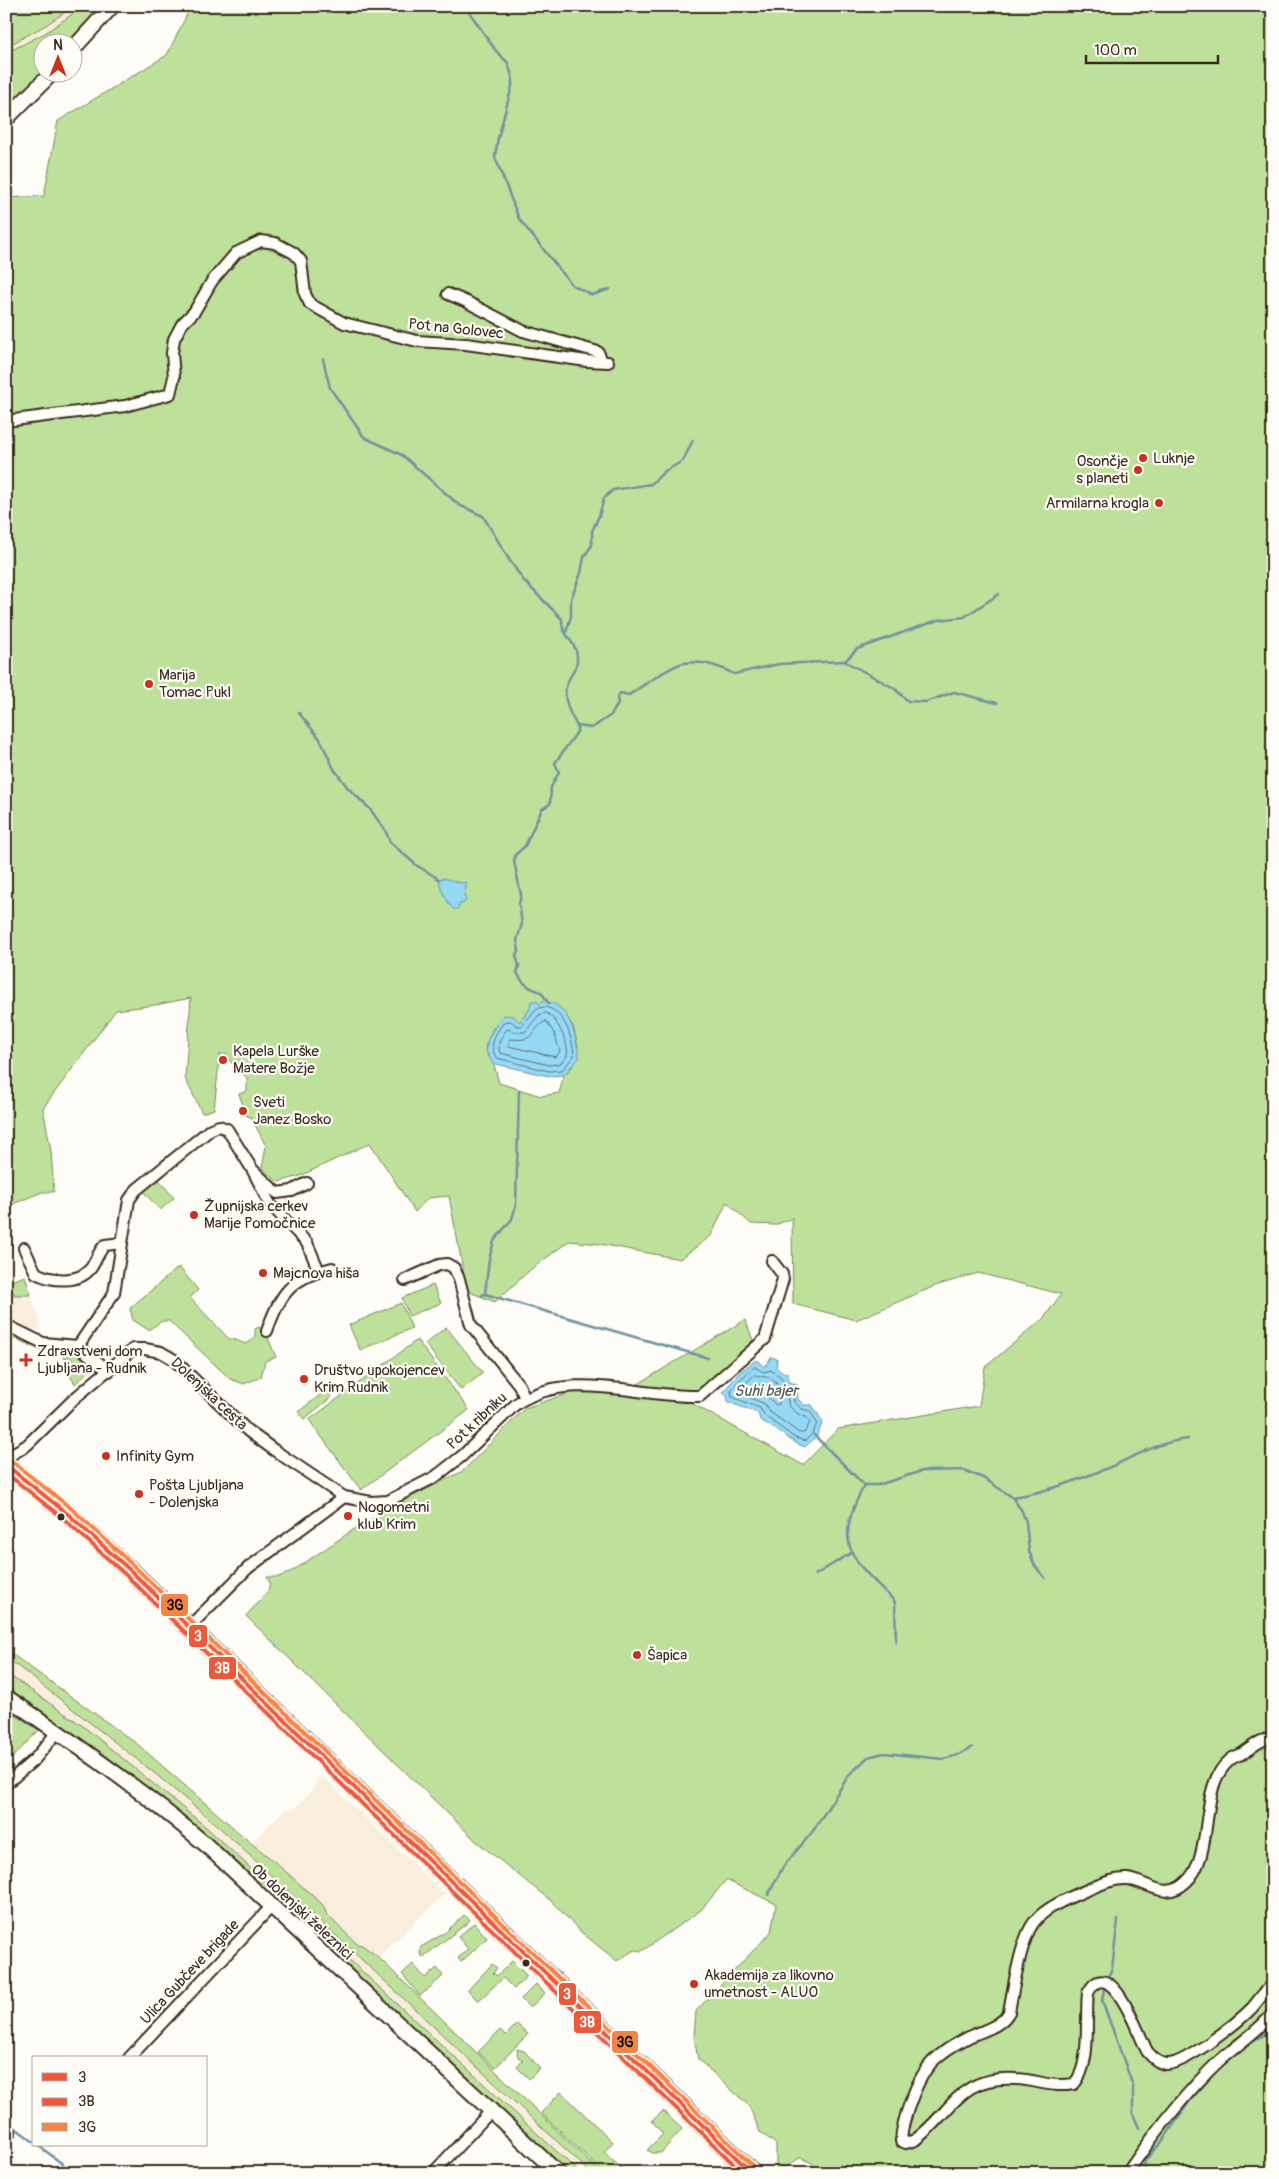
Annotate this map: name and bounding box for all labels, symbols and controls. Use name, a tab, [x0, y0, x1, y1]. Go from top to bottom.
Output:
north arrow	[32, 32, 82, 82]
scale bar	[1086, 32, 1219, 64]
text: N	[53, 37, 63, 54]
text: 100 m	[1094, 41, 1137, 60]
street label: Pot na Golovec	[407, 315, 505, 343]
place label: Luknje	[1153, 449, 1195, 468]
place label: Osončje s planeti	[1076, 452, 1129, 488]
marker: Luknje	[1137, 452, 1149, 464]
marker: Osončje s planeti	[1132, 464, 1144, 476]
place label: Armilarna krogla	[1046, 494, 1149, 513]
marker: Armilarna krogla	[1153, 497, 1165, 509]
place label: Marija Tomac Pukl	[159, 666, 231, 702]
marker: Marija Tomac Pukl	[143, 678, 155, 690]
place label: Kapela Lurške Matere Božje	[233, 1042, 320, 1078]
marker: Kapela Lurške Matere Božje	[217, 1054, 229, 1066]
place label: Sveti Janez Bosko	[253, 1093, 331, 1129]
marker: Sveti Janez Bosko	[237, 1105, 249, 1117]
place label: Župnijska cerkev Marije Pomočnice	[204, 1197, 316, 1233]
marker: Župnijska cerkev Marije Pomočnice	[188, 1209, 200, 1221]
place label: Majcnova hiša	[273, 1264, 359, 1283]
marker: Majcnova hiša	[257, 1267, 269, 1279]
place label: Zdravstveni dom Ljubljana - Rudnik	[37, 1342, 147, 1378]
marker: Zdravstveni dom Ljubljana - Rudnik	[19, 1353, 33, 1367]
street label: Dolenjska cesta	[167, 1354, 251, 1434]
place label: Društvo upokojencev Krim Rudnik	[314, 1361, 445, 1397]
marker: Društvo upokojencev Krim Rudnik	[298, 1373, 310, 1385]
water label: Suhi bajer	[734, 1381, 800, 1401]
street label: Pot k ribniku	[443, 1388, 511, 1454]
place label: Infinity Gym	[116, 1447, 194, 1466]
marker: Infinity Gym	[100, 1450, 112, 1462]
place label: Pošta Ljubljana - Dolenjska	[149, 1476, 244, 1512]
marker: Pošta Ljubljana - Dolenjska	[133, 1488, 145, 1500]
place label: Nogometni klub Krim	[358, 1498, 430, 1534]
marker: Nogometni klub Krim	[342, 1510, 354, 1522]
unlabelled marker	[56, 1512, 66, 1522]
line badge: 3G	[160, 1593, 189, 1617]
text: 3G	[166, 1597, 184, 1614]
line badge: 3	[188, 1624, 208, 1648]
text: 3	[194, 1628, 202, 1645]
place label: Šapica	[647, 1646, 687, 1665]
marker: Šapica	[631, 1649, 643, 1661]
line badge: 3B	[208, 1656, 237, 1680]
text: 3B	[214, 1660, 230, 1677]
street label: Ob dolenjski železnici	[247, 1860, 357, 1964]
street label: Ulica Gubčeve brigade	[137, 1915, 244, 2028]
unlabelled marker	[521, 1958, 531, 1968]
place label: Akademija za likovno umetnost - ALUO	[704, 1966, 834, 2002]
marker: Akademija za likovno umetnost - ALUO	[688, 1978, 700, 1990]
line badge: 3	[558, 1982, 577, 2006]
text: 3	[563, 1986, 571, 2003]
line badge: 3B	[573, 2010, 602, 2034]
text: 3B	[579, 2014, 595, 2031]
line badge: 3G	[611, 2030, 639, 2054]
text: 3G	[616, 2034, 634, 2051]
legend	[32, 2056, 208, 2146]
text: 3	[78, 2068, 86, 2087]
text: 3B	[78, 2092, 95, 2111]
text: 3G	[78, 2118, 96, 2137]

